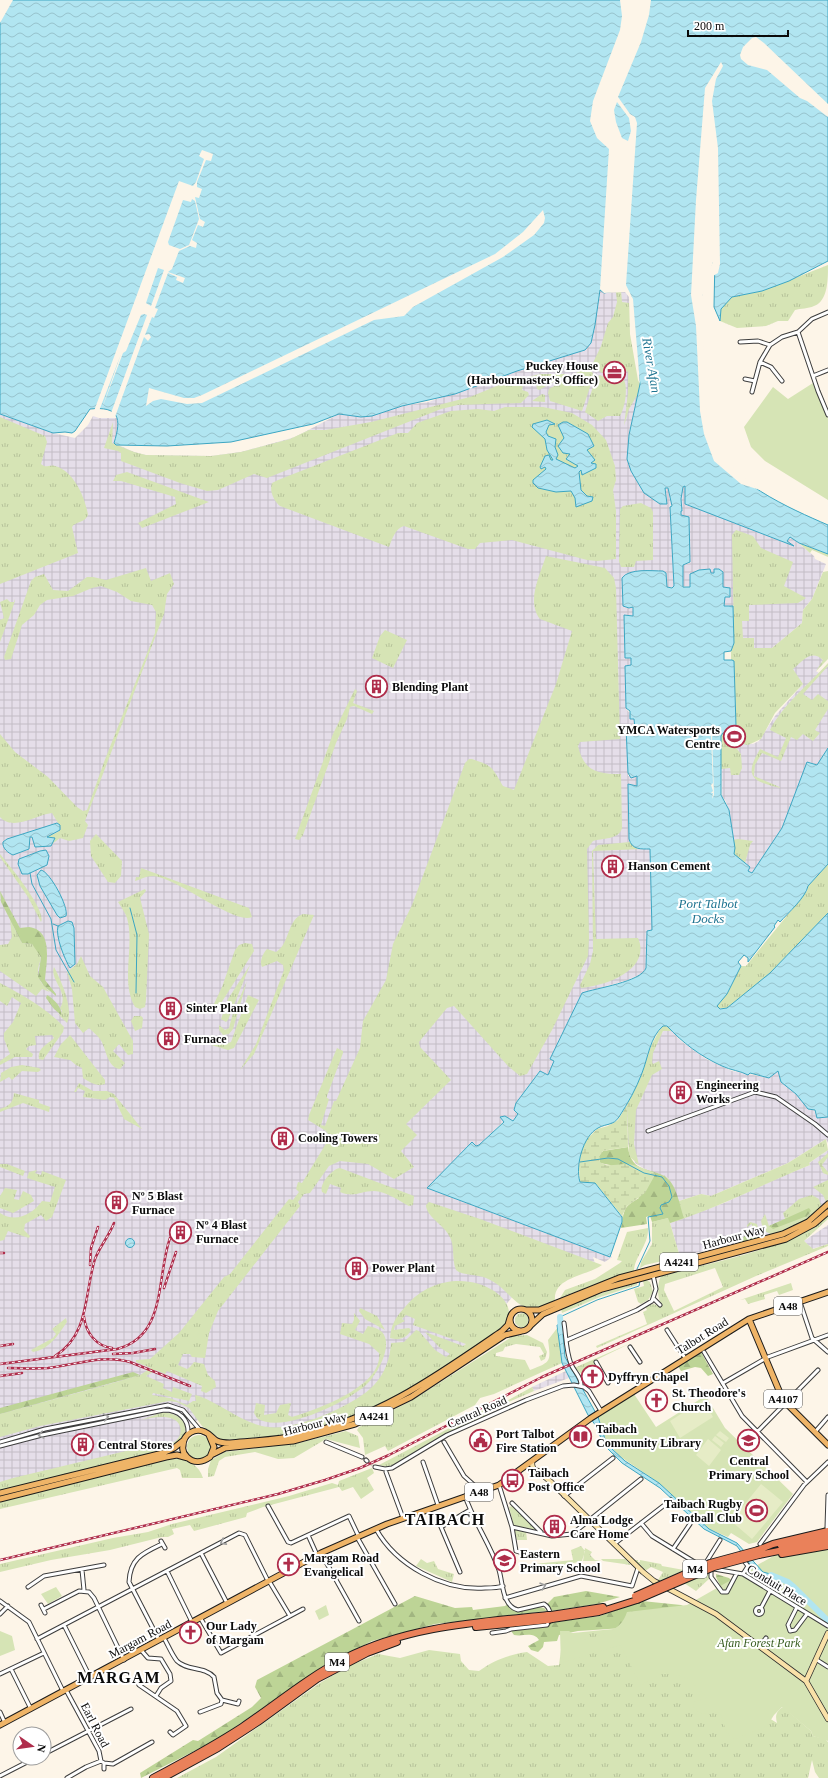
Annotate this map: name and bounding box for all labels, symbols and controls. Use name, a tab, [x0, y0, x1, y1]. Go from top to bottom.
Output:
scale bar	[688, 12, 788, 38]
text: 200 m	[694, 19, 725, 33]
water label: River Afan	[639, 335, 664, 394]
place label: Puckey House (Harbourmaster's Office)	[467, 359, 599, 387]
office icon: Puckey House (Harbourmaster's Office)	[601, 360, 627, 386]
building icon: Blending Plant	[364, 674, 390, 700]
place label: Blending Plant	[392, 680, 468, 694]
place label: YMCA Watersports Centre	[617, 723, 721, 751]
sports icon: YMCA Watersports Centre	[722, 724, 748, 750]
building icon: Hanson Cement	[599, 853, 625, 879]
place label: Hanson Cement	[628, 859, 710, 873]
water label: Port Talbot Docks	[677, 896, 738, 926]
building icon: Sinter Plant	[157, 995, 183, 1021]
place label: Sinter Plant	[186, 1001, 247, 1015]
building icon: Furnace	[155, 1026, 181, 1052]
place label: Furnace	[184, 1032, 227, 1046]
place label: Engineering Works	[696, 1078, 759, 1106]
building icon: Engineering Works	[667, 1079, 693, 1105]
building icon: Cooling Towers	[270, 1125, 296, 1151]
place label: Cooling Towers	[298, 1131, 378, 1145]
place label: Nº 5 Blast Furnace	[132, 1189, 183, 1217]
building icon: Nº 5 Blast Furnace	[103, 1190, 129, 1216]
place label: Nº 4 Blast Furnace	[196, 1218, 247, 1246]
building icon: Nº 4 Blast Furnace	[168, 1219, 194, 1245]
street label: Harbour Way	[701, 1222, 767, 1252]
road number: A4241	[660, 1253, 698, 1271]
building icon: Power Plant	[343, 1255, 369, 1281]
place label: Power Plant	[372, 1261, 435, 1275]
road number: A48	[774, 1297, 802, 1315]
street label: Talbot Road	[673, 1314, 731, 1358]
church icon: Dyffryn Chapel	[580, 1364, 606, 1390]
place label: Dyffryn Chapel	[608, 1370, 689, 1384]
place label: St. Theodore's Church	[672, 1386, 746, 1414]
church icon: St. Theodore's Church	[644, 1387, 670, 1413]
road number: A4107	[764, 1390, 802, 1408]
street label: Central Road	[445, 1393, 509, 1431]
road number: A4241	[355, 1407, 393, 1425]
street label: Harbour Way	[282, 1409, 348, 1439]
one-way arrow	[103, 1413, 109, 1422]
place label: Taibach Community Library	[596, 1422, 701, 1450]
library icon: Taibach Community Library	[567, 1423, 593, 1449]
place label: Port Talbot Fire Station	[496, 1427, 557, 1455]
school or university icon: Central Primary School	[736, 1427, 762, 1453]
public building icon: Port Talbot Fire Station	[468, 1428, 494, 1454]
one-way arrow	[38, 1430, 45, 1439]
building icon: Central Stores	[70, 1432, 96, 1458]
place label: Central Stores	[98, 1438, 172, 1452]
place label: Central Primary School	[709, 1454, 790, 1482]
place label: Taibach Post Office	[528, 1466, 585, 1494]
bus stop icon: Taibach Post Office	[499, 1467, 525, 1493]
road number: A48	[465, 1483, 493, 1501]
place label: Taibach Rugby Football Club	[664, 1497, 742, 1525]
sports icon: Taibach Rugby Football Club	[744, 1498, 770, 1524]
district label: TAIBACH	[405, 1511, 485, 1528]
place label: Alma Lodge Care Home	[570, 1513, 634, 1541]
building icon: Alma Lodge Care Home	[542, 1514, 568, 1540]
one-way arrow	[220, 1537, 227, 1544]
place label: Eastern Primary School	[520, 1547, 601, 1575]
school or university icon: Eastern Primary School	[492, 1548, 518, 1574]
place label: Margam Road Evangelical	[304, 1551, 379, 1579]
church icon: Margam Road Evangelical	[275, 1552, 301, 1578]
road number: M4	[683, 1560, 707, 1578]
street label: Conduit Place	[744, 1562, 810, 1608]
one-way arrow	[539, 1582, 546, 1591]
street label: Margam Road	[106, 1617, 174, 1661]
place label: Our Lady of Margam	[206, 1619, 264, 1647]
church icon: Our Lady of Margam	[178, 1620, 204, 1646]
park label: Afan Forest Park	[717, 1636, 801, 1650]
road number: M4	[325, 1653, 349, 1671]
district label: MARGAM	[77, 1669, 161, 1686]
street label: Earl Road	[78, 1700, 112, 1750]
north arrow	[12, 1726, 52, 1766]
text: N	[35, 1743, 48, 1754]

